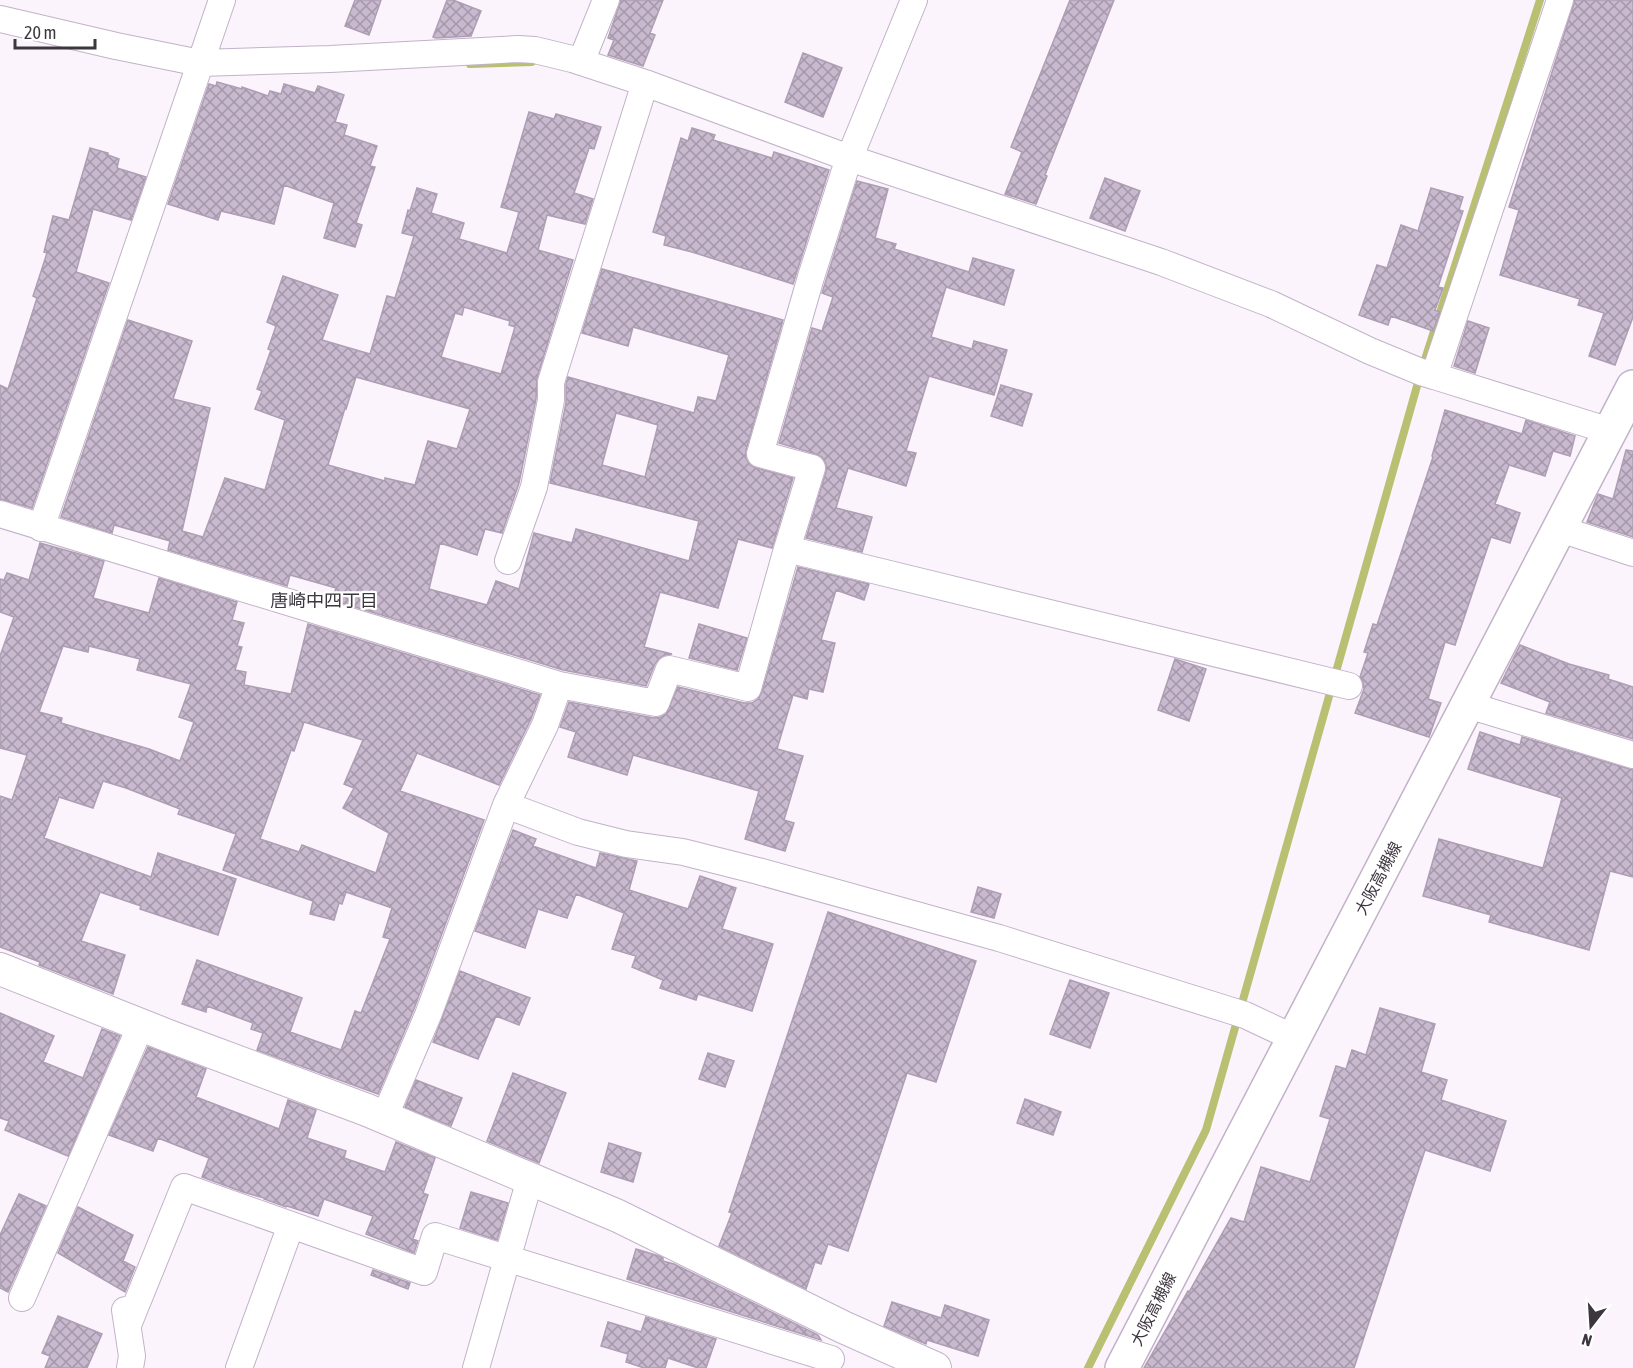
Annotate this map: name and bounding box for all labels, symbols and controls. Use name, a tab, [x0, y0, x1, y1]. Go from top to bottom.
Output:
scale bar	[15, 12, 94, 50]
text: 20 m	[24, 22, 56, 43]
district label: 唐崎中四丁目	[270, 590, 378, 611]
street label: 大阪高槻線	[1351, 838, 1405, 918]
street label: 大阪高槻線	[1127, 1269, 1179, 1349]
north arrow	[1561, 1296, 1621, 1356]
text: N	[1579, 1330, 1594, 1350]

